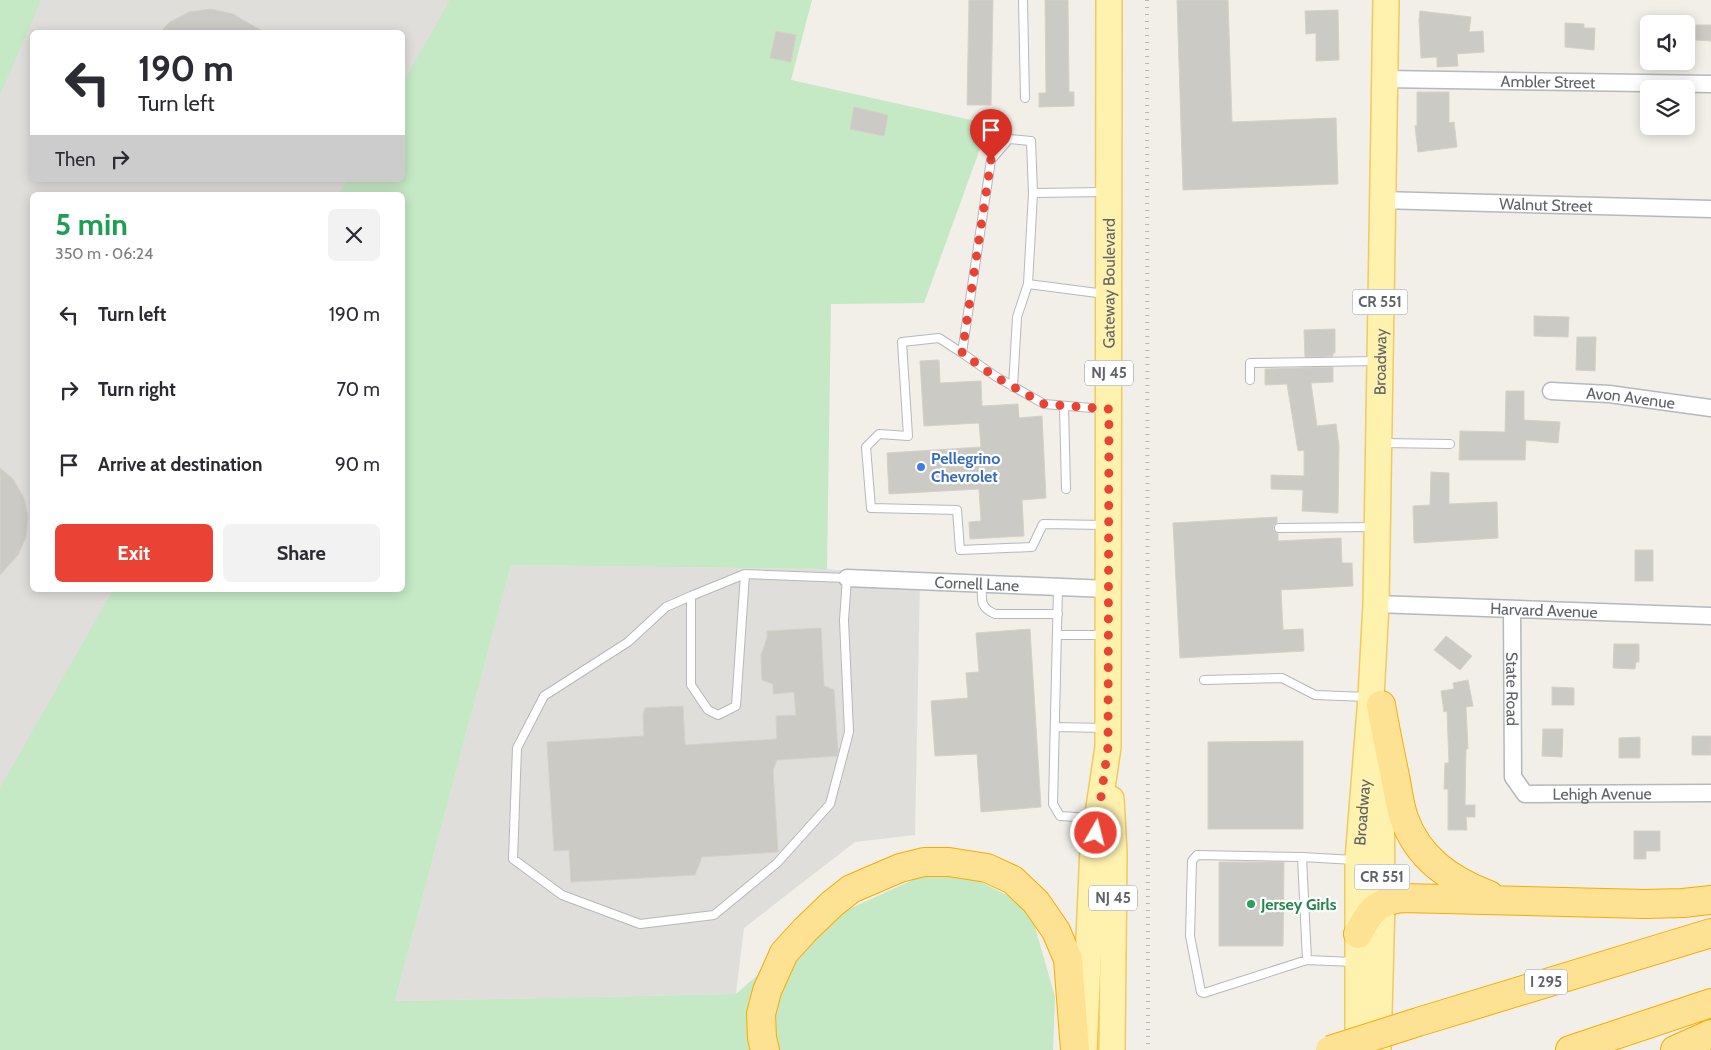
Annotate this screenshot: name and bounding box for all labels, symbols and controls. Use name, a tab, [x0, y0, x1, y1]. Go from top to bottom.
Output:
map controls	[1640, 15, 1695, 135]
button: sound	[1640, 15, 1695, 70]
text: 190 m	[138, 47, 234, 90]
icon: left	[55, 50, 120, 115]
street label: Ambler Street	[1501, 71, 1596, 92]
button: layers	[1640, 80, 1695, 135]
text: Turn left	[138, 90, 215, 117]
pin	[970, 109, 1012, 160]
icon: arrive	[977, 116, 1005, 144]
icon: right	[106, 145, 134, 173]
text: Then	[55, 148, 96, 171]
street label: Walnut Street	[1499, 194, 1594, 215]
text: 5 min	[55, 206, 128, 243]
button: close	[328, 209, 380, 261]
street label: Gateway Boulevard	[1099, 218, 1118, 348]
text: 350 m · 06:24	[55, 244, 153, 263]
road number: CR 551	[1352, 290, 1408, 314]
icon: left	[55, 301, 83, 329]
text: Turn left	[98, 303, 166, 326]
text: 190 m	[329, 303, 380, 326]
street label: Broadway	[1370, 328, 1390, 395]
road number: NJ 45	[1085, 360, 1133, 386]
icon: right	[55, 376, 83, 404]
text: Turn right	[98, 378, 176, 401]
text: 70 m	[336, 378, 380, 401]
street label: Avon Avenue	[1586, 383, 1676, 412]
place label: Pellegrino Chevrolet	[931, 449, 1000, 486]
icon: arrive	[55, 451, 83, 479]
text: Arrive at destination	[98, 453, 262, 476]
text: 90 m	[335, 453, 380, 476]
marker: Pellegrino Chevrolet	[915, 461, 927, 473]
button: Exit	[55, 524, 213, 582]
button: Share	[223, 524, 380, 582]
street label: Cornell Lane	[934, 572, 1020, 595]
street label: Harvard Avenue	[1490, 599, 1598, 621]
street label: State Road	[1503, 652, 1522, 726]
street label: Broadway	[1350, 778, 1374, 846]
street label: Lehigh Avenue	[1553, 784, 1652, 803]
position arrow	[1069, 806, 1121, 858]
road number: CR 551	[1354, 864, 1410, 890]
road number: NJ 45	[1089, 886, 1137, 910]
place label: Jersey Girls	[1260, 895, 1337, 914]
marker: Jersey Girls	[1245, 898, 1257, 910]
road number: I 295	[1525, 970, 1567, 994]

